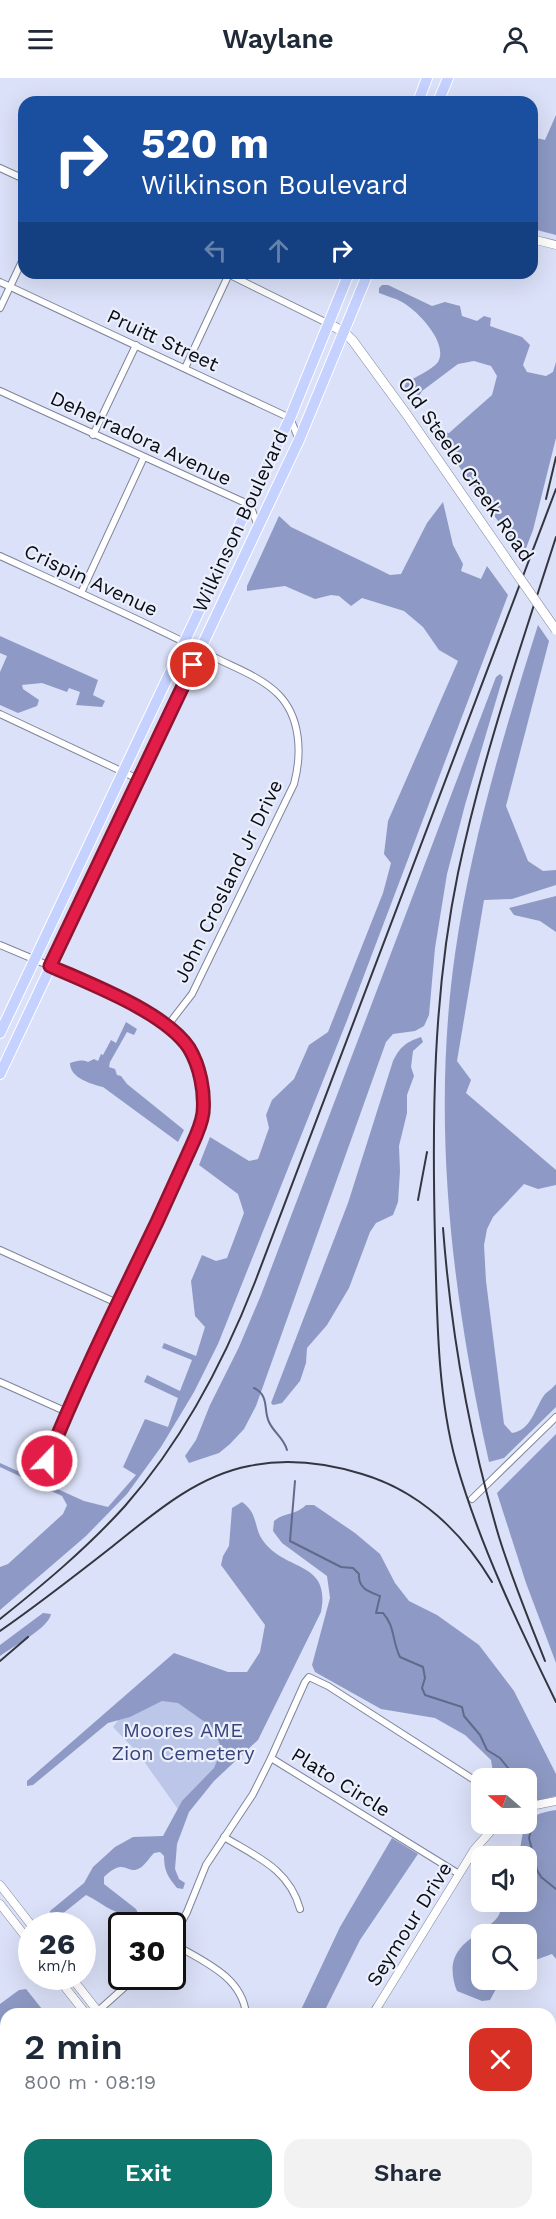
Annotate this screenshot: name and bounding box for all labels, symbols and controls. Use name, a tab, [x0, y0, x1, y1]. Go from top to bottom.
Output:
icon: menu	[24, 23, 57, 56]
text: Waylane	[222, 23, 334, 55]
icon: person	[499, 23, 532, 56]
text: 520 m	[141, 119, 269, 168]
icon: right	[42, 120, 120, 198]
text: Wilkinson Boulevard	[141, 169, 408, 201]
icon: left	[199, 234, 232, 267]
icon: ahead	[262, 234, 295, 267]
icon: right	[325, 234, 358, 267]
street label: Pruitt Street	[103, 304, 223, 377]
street label: Old Steele Creek Road	[393, 372, 539, 566]
street label: Deherradora Avenue	[47, 385, 235, 491]
street label: Wilkinson Boulevard	[187, 426, 293, 616]
street label: Crispin Avenue	[20, 539, 162, 621]
pin	[167, 639, 218, 690]
icon: arrive	[176, 648, 209, 681]
street label: John Crosland Jr Drive	[168, 776, 288, 986]
position arrow	[15, 1429, 79, 1493]
park label: Moores AME Zion Cemetery	[111, 1718, 255, 1765]
street label: Plato Circle	[287, 1742, 395, 1822]
north arrow	[471, 1768, 537, 1834]
map controls	[471, 1768, 537, 1990]
button: sound	[471, 1846, 537, 1912]
street label: Seymour Drive	[361, 1857, 457, 1991]
speed limit sign: 30	[108, 1912, 186, 1990]
button: search	[471, 1924, 537, 1990]
text: 26	[39, 1926, 75, 1961]
text: km/h	[38, 1957, 76, 1975]
text: 2 min	[24, 2026, 123, 2068]
button: close	[469, 2028, 532, 2091]
text: 800 m · 08:19	[24, 2070, 156, 2094]
button: Exit	[24, 2139, 272, 2208]
button: Share	[284, 2139, 532, 2208]

